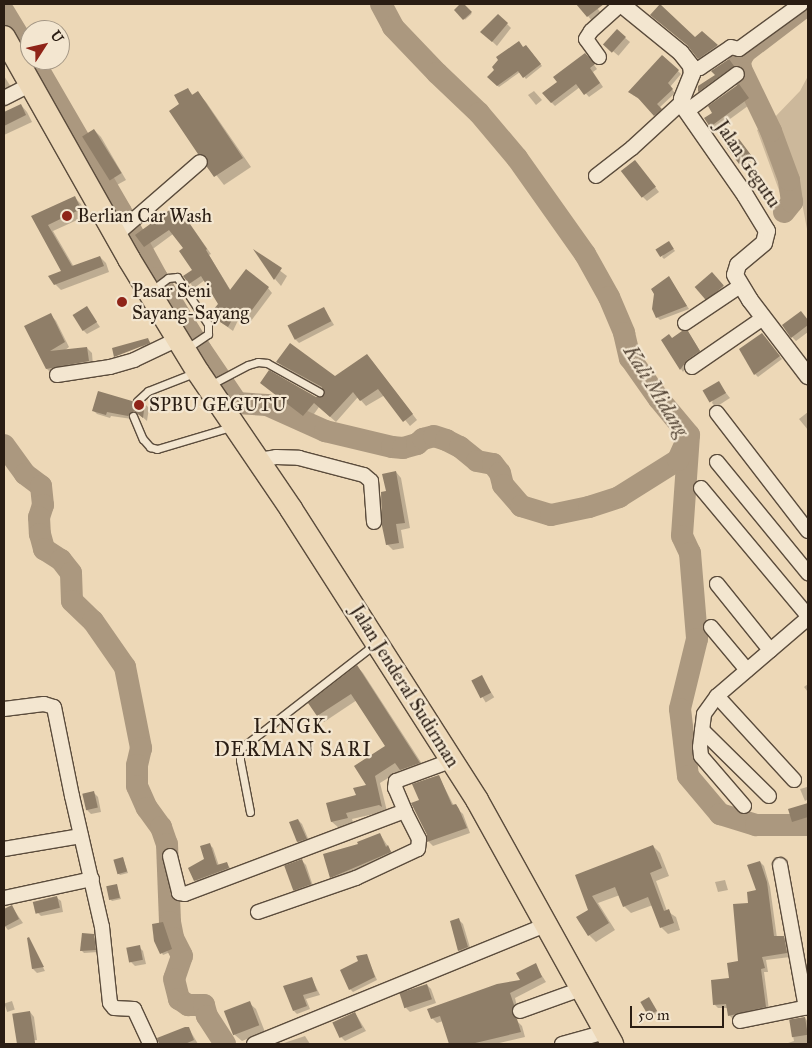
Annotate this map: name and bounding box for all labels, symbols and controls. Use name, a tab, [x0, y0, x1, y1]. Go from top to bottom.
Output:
north arrow	[20, 20, 70, 70]
text: U	[47, 27, 67, 46]
street label: Jalan Gegutu	[710, 116, 786, 212]
place label: Berlian Car Wash	[77, 205, 212, 227]
marker: Berlian Car Wash	[61, 210, 73, 222]
place label: Pasar Seni Sayang-Sayang	[132, 280, 249, 324]
marker: Pasar Seni Sayang-Sayang	[116, 296, 128, 308]
water label: Kali Midang	[618, 341, 694, 441]
place label: SPBU GEGUTU	[149, 394, 287, 416]
marker: SPBU GEGUTU	[133, 399, 145, 411]
street label: Jalan Jenderal Sudirman	[346, 601, 464, 771]
district label: LINGK. DERMAN SARI	[213, 714, 373, 761]
scale bar	[632, 996, 726, 1028]
text: 50 m	[638, 1006, 670, 1024]

